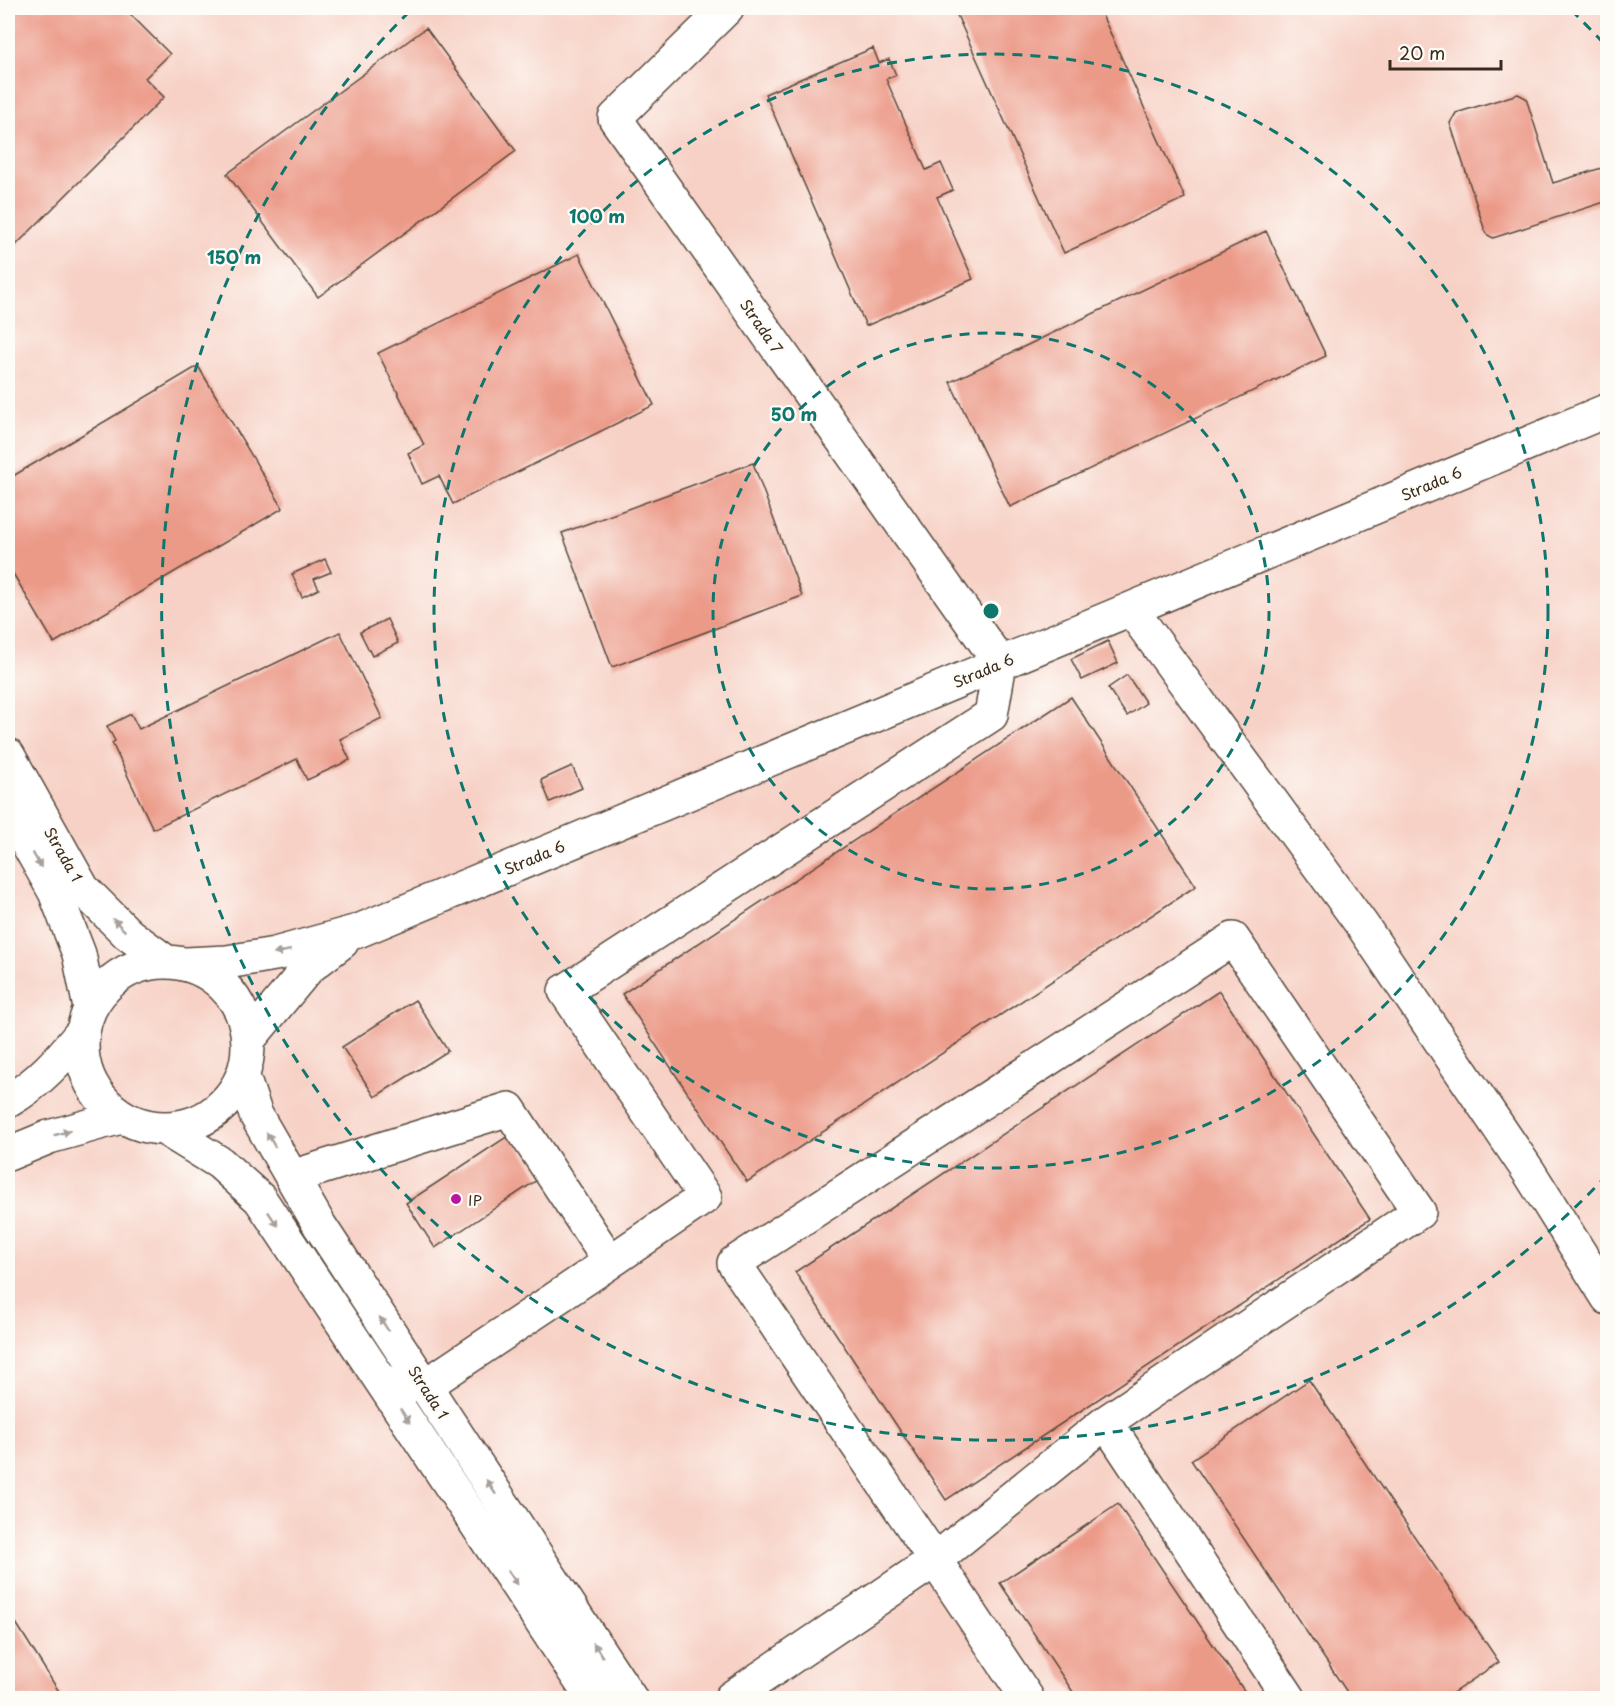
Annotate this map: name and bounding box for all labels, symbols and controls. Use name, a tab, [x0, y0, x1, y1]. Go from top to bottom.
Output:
scale bar	[1390, 33, 1501, 71]
text: 20 m	[1399, 39, 1445, 66]
text: 100 m	[569, 202, 625, 229]
text: 150 m	[207, 243, 261, 270]
street label: Strada 7	[735, 294, 789, 358]
text: 50 m	[771, 400, 817, 427]
street label: Strada 6	[1397, 460, 1465, 506]
centre of rings	[981, 601, 1001, 621]
street label: Strada 6	[949, 647, 1017, 693]
street label: Strada 1	[39, 822, 89, 886]
street label: Strada 6	[500, 834, 568, 880]
one-way arrow	[31, 852, 42, 868]
one-way arrow	[113, 919, 127, 933]
one-way arrow	[272, 947, 291, 957]
one-way arrow	[53, 1128, 71, 1138]
one-way arrow	[265, 1132, 276, 1148]
place label: IP	[468, 1188, 482, 1211]
marker: IP	[449, 1192, 463, 1206]
one-way arrow	[267, 1211, 278, 1227]
one-way arrow	[378, 1315, 389, 1332]
street label: Strada 1	[403, 1361, 455, 1423]
one-way arrow	[399, 1408, 410, 1424]
one-way arrow	[485, 1479, 497, 1495]
one-way arrow	[507, 1570, 519, 1586]
one-way arrow	[592, 1642, 604, 1658]

